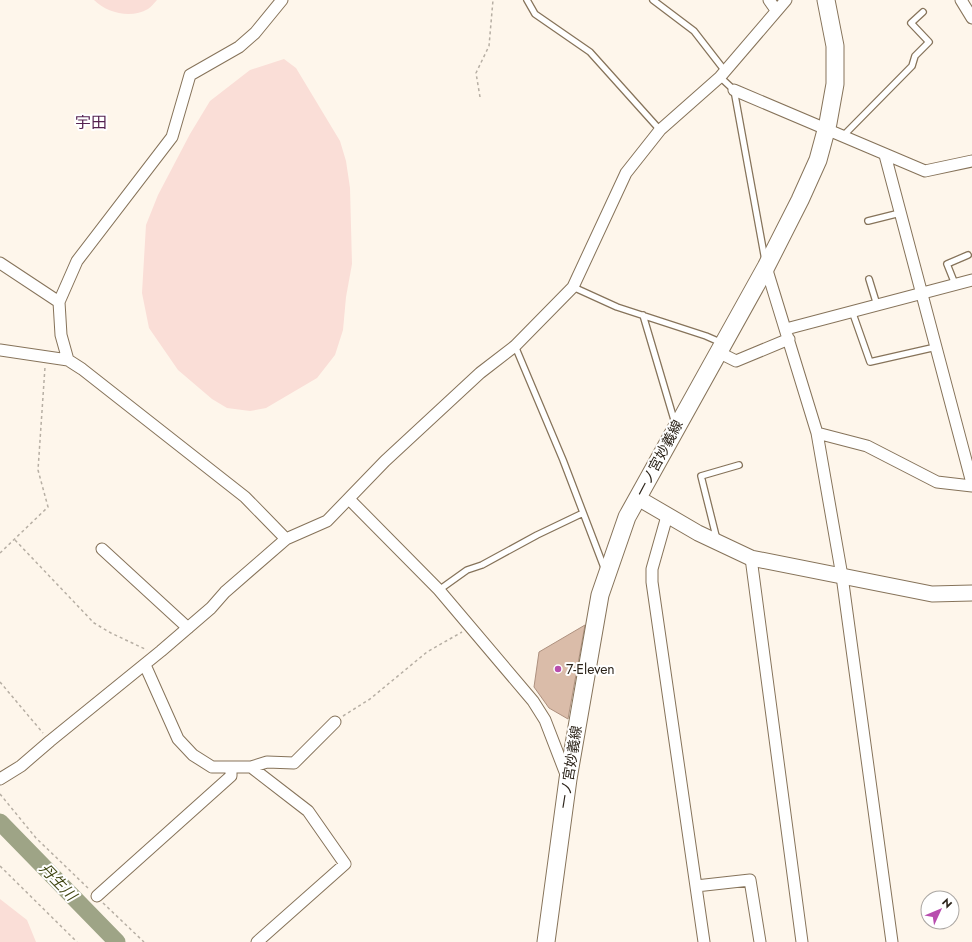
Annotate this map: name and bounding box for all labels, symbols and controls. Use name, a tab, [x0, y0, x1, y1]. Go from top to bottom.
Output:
district label: 宇田	[75, 111, 107, 134]
street label: 一ノ宮妙義線	[630, 416, 688, 500]
place label: 7-Eleven	[566, 659, 615, 679]
marker: 7-Eleven	[553, 664, 563, 674]
street label: 一ノ宮妙義線	[554, 724, 586, 810]
water label: 丹生川	[34, 858, 83, 907]
north arrow	[920, 890, 960, 930]
text: N	[938, 894, 956, 912]

